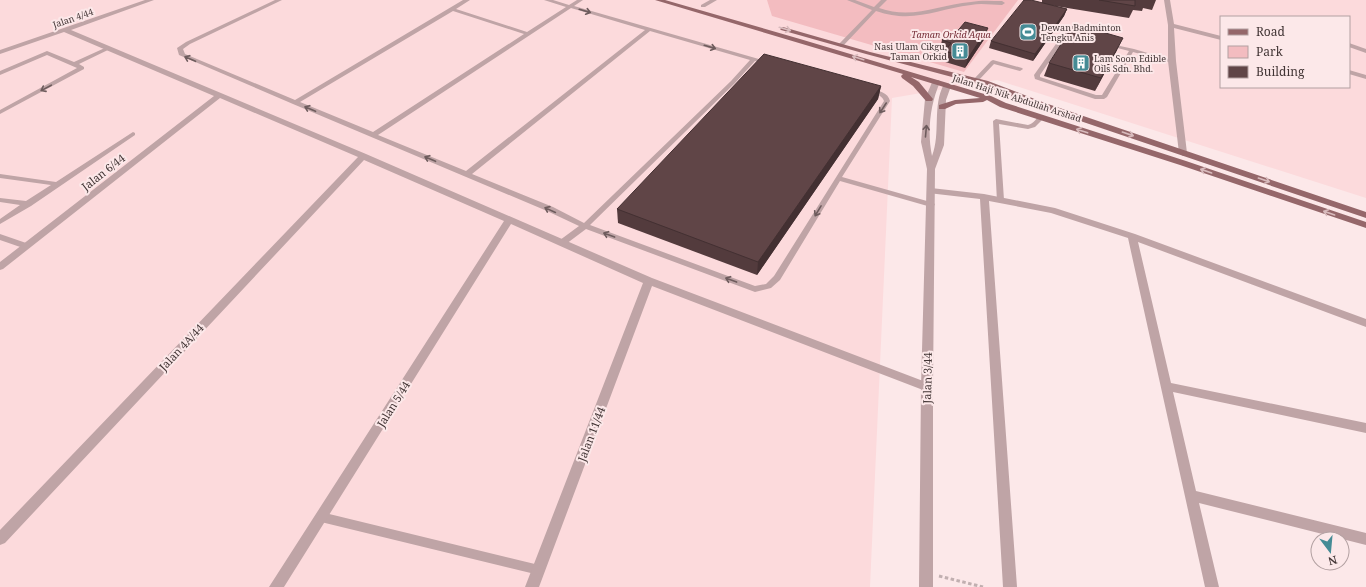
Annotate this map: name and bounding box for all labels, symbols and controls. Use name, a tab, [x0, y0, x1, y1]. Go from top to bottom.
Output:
street label: Jalan 4/44	[50, 5, 95, 31]
one-way arrow	[578, 8, 591, 15]
legend	[1220, 16, 1350, 88]
place label: Dewan Badminton Tengku Anis	[1041, 21, 1121, 44]
sports icon: Dewan Badminton Tengku Anis	[1018, 22, 1038, 42]
text: Road	[1256, 23, 1286, 40]
one-way arrow	[778, 26, 791, 33]
park label: Taman Orkid Aqua	[911, 28, 992, 41]
place label: Nasi Ulam Cikgu, Taman Orkid	[874, 40, 947, 63]
building icon: Nasi Ulam Cikgu, Taman Orkid	[950, 41, 970, 61]
text: Park	[1256, 43, 1284, 60]
one-way arrow	[703, 44, 716, 51]
place label: Lam Soon Edible Oils Sdn. Bhd.	[1094, 52, 1166, 75]
building icon: Lam Soon Edible Oils Sdn. Bhd.	[1071, 53, 1091, 73]
one-way arrow	[852, 54, 865, 61]
one-way arrow	[184, 55, 196, 62]
text: Building	[1256, 63, 1305, 80]
street label: Jalan Haji Nik Abdullah Arshad	[950, 71, 1083, 125]
one-way arrow	[40, 85, 52, 92]
one-way arrow	[878, 102, 886, 114]
one-way arrow	[304, 105, 316, 112]
one-way arrow	[923, 124, 930, 137]
one-way arrow	[1077, 126, 1089, 134]
one-way arrow	[1121, 131, 1133, 139]
street label: Jalan 6/44	[77, 150, 128, 194]
one-way arrow	[424, 155, 436, 162]
one-way arrow	[1200, 167, 1213, 174]
one-way arrow	[1258, 177, 1270, 185]
one-way arrow	[544, 205, 556, 213]
one-way arrow	[813, 205, 821, 217]
one-way arrow	[1323, 208, 1335, 216]
one-way arrow	[603, 230, 615, 238]
one-way arrow	[724, 276, 737, 283]
street label: Jalan 4A/44	[155, 320, 207, 374]
street label: Jalan 3/44	[919, 352, 935, 405]
street label: Jalan 5/44	[373, 378, 413, 431]
street label: Jalan 11/44	[573, 404, 608, 464]
north arrow	[1310, 531, 1350, 571]
text: N	[1326, 553, 1339, 570]

